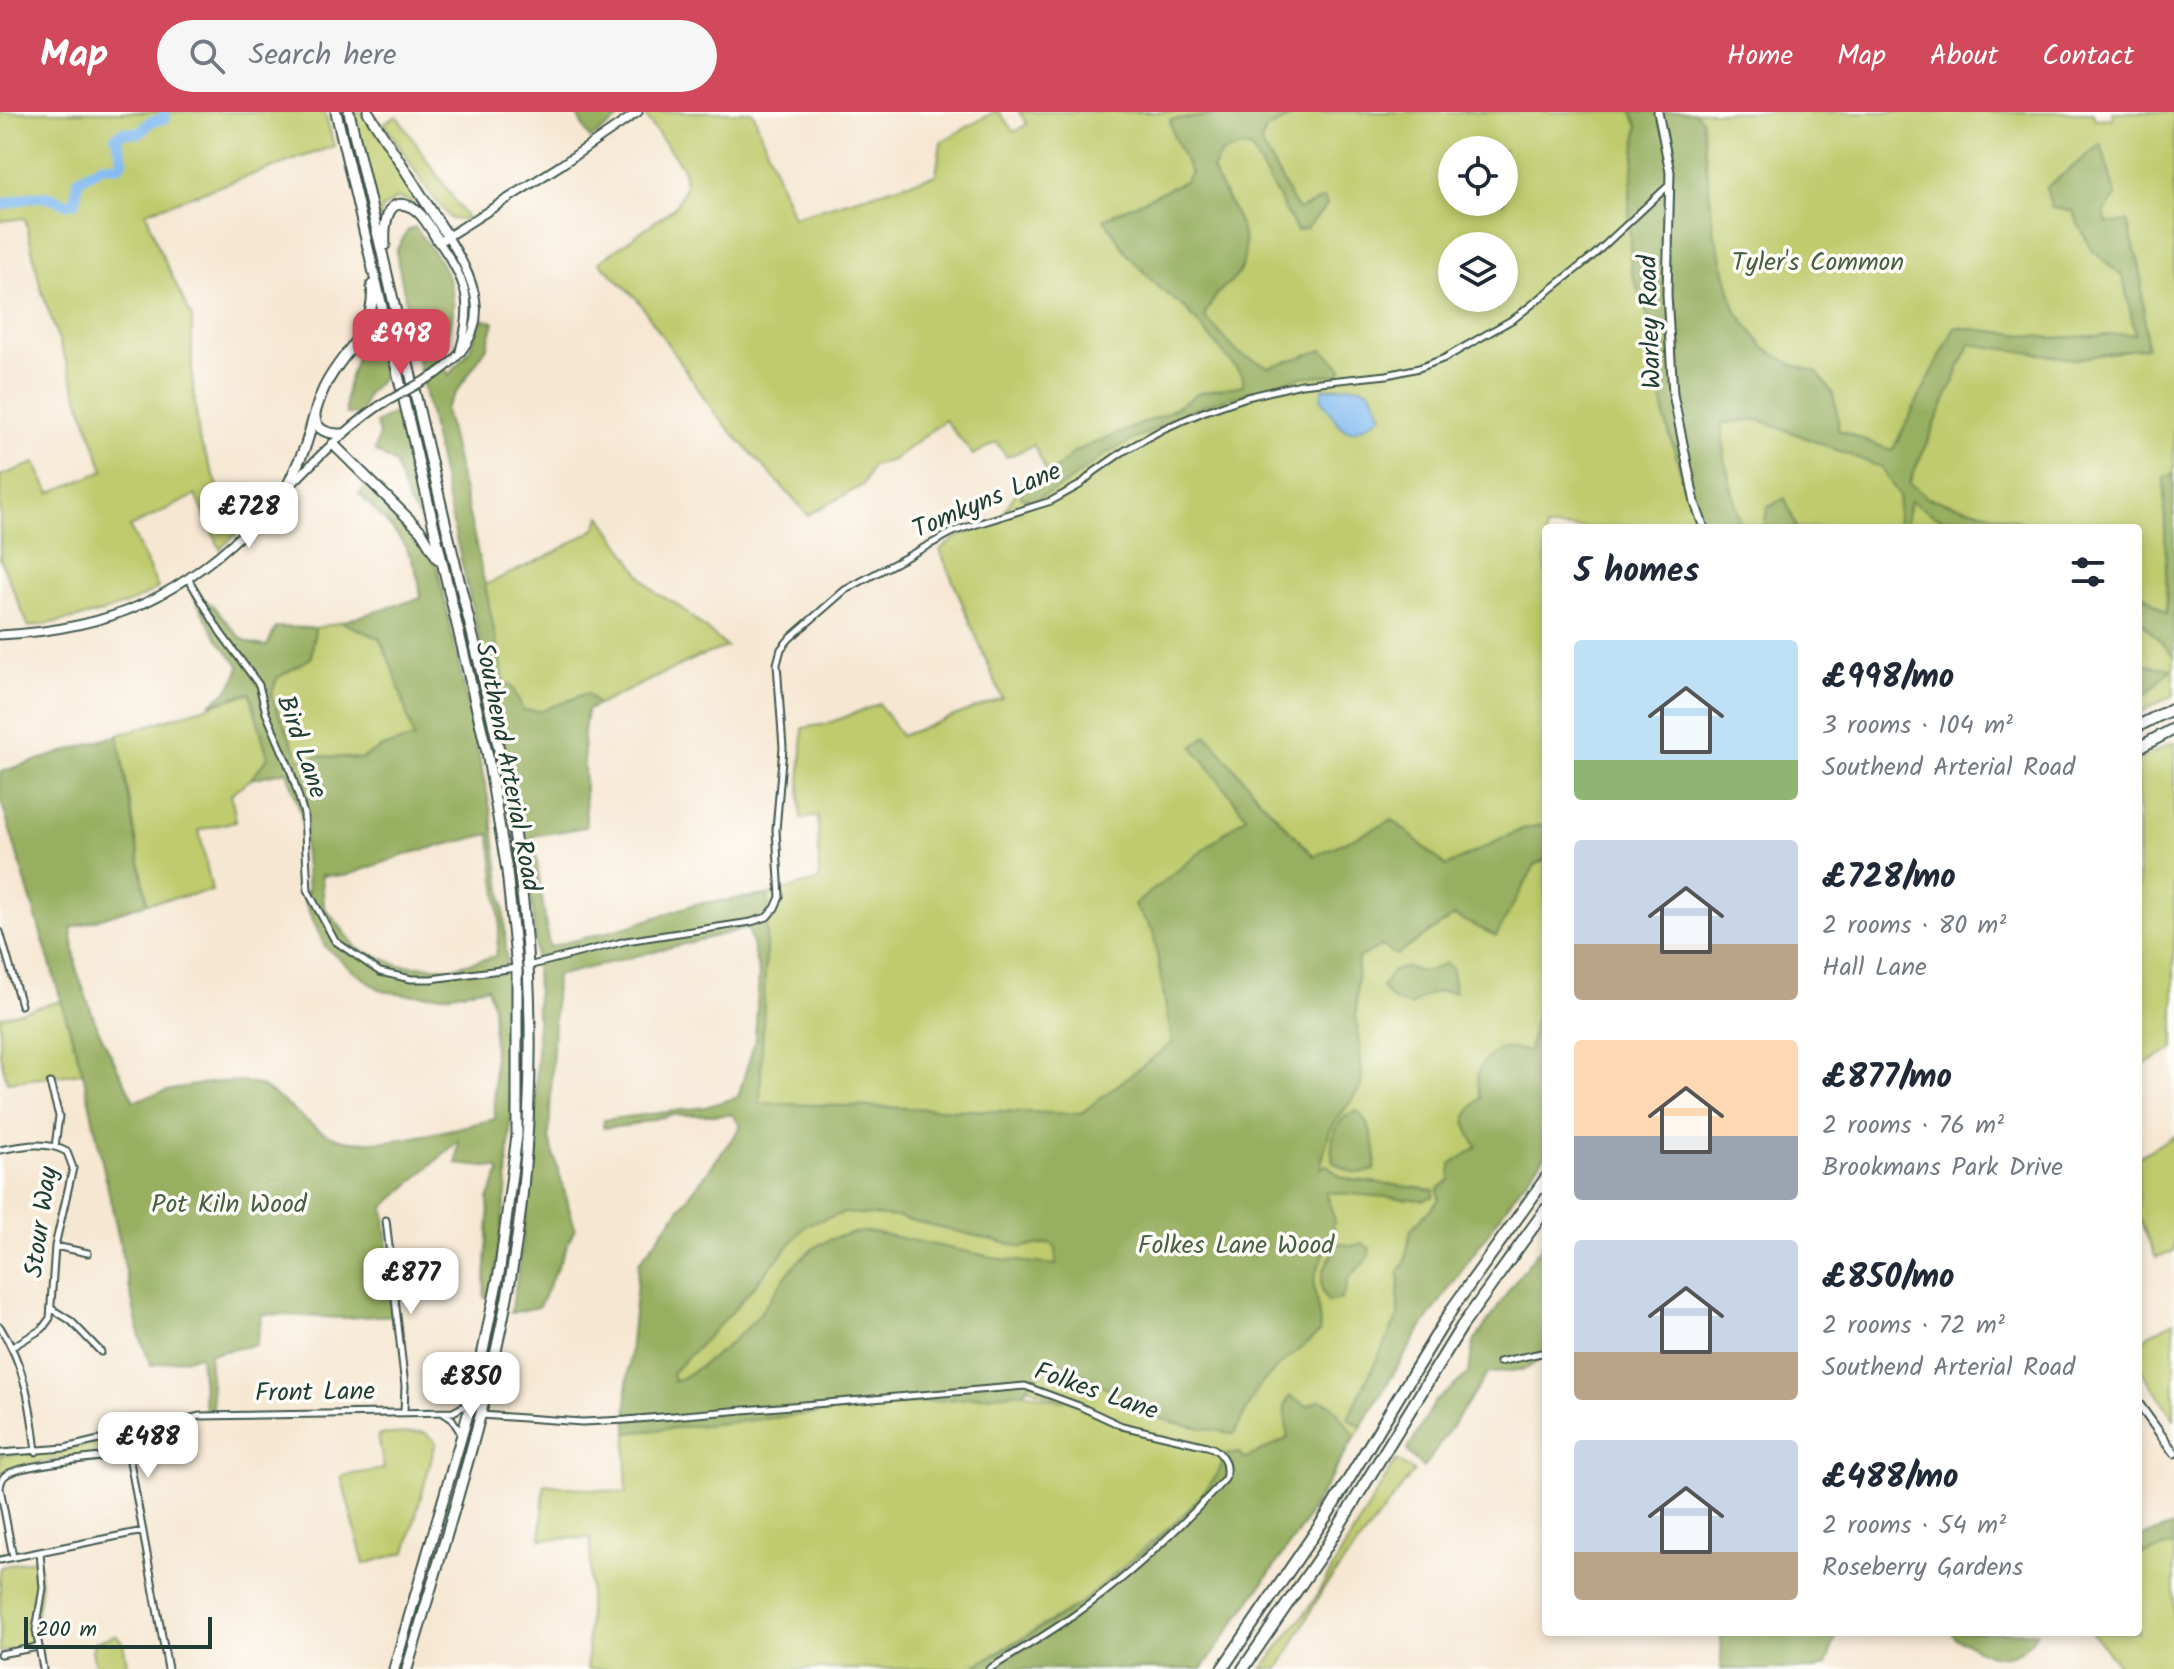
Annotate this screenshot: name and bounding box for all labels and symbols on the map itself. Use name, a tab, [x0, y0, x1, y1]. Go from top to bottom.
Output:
park label: Tyler's Common	[1732, 242, 1904, 284]
street label: Warley Road	[1628, 253, 1674, 390]
pin: £998	[354, 309, 448, 377]
street label: Tomkyns Lane	[906, 451, 1068, 551]
pin: £728	[202, 482, 296, 550]
street label: Southend Arterial Road	[462, 639, 552, 896]
street label: Bird Lane	[264, 690, 338, 805]
street label: Stour Way	[13, 1163, 71, 1280]
park label: Pot Kiln Wood	[151, 1184, 308, 1226]
park label: Folkes Lane Wood	[1138, 1225, 1335, 1267]
pin: £877	[364, 1248, 458, 1316]
street label: Folkes Lane	[1028, 1351, 1164, 1433]
pin: £850	[424, 1352, 518, 1420]
street label: Front Lane	[255, 1371, 376, 1415]
pin: £488	[101, 1412, 195, 1480]
scale bar	[24, 1613, 212, 1649]

